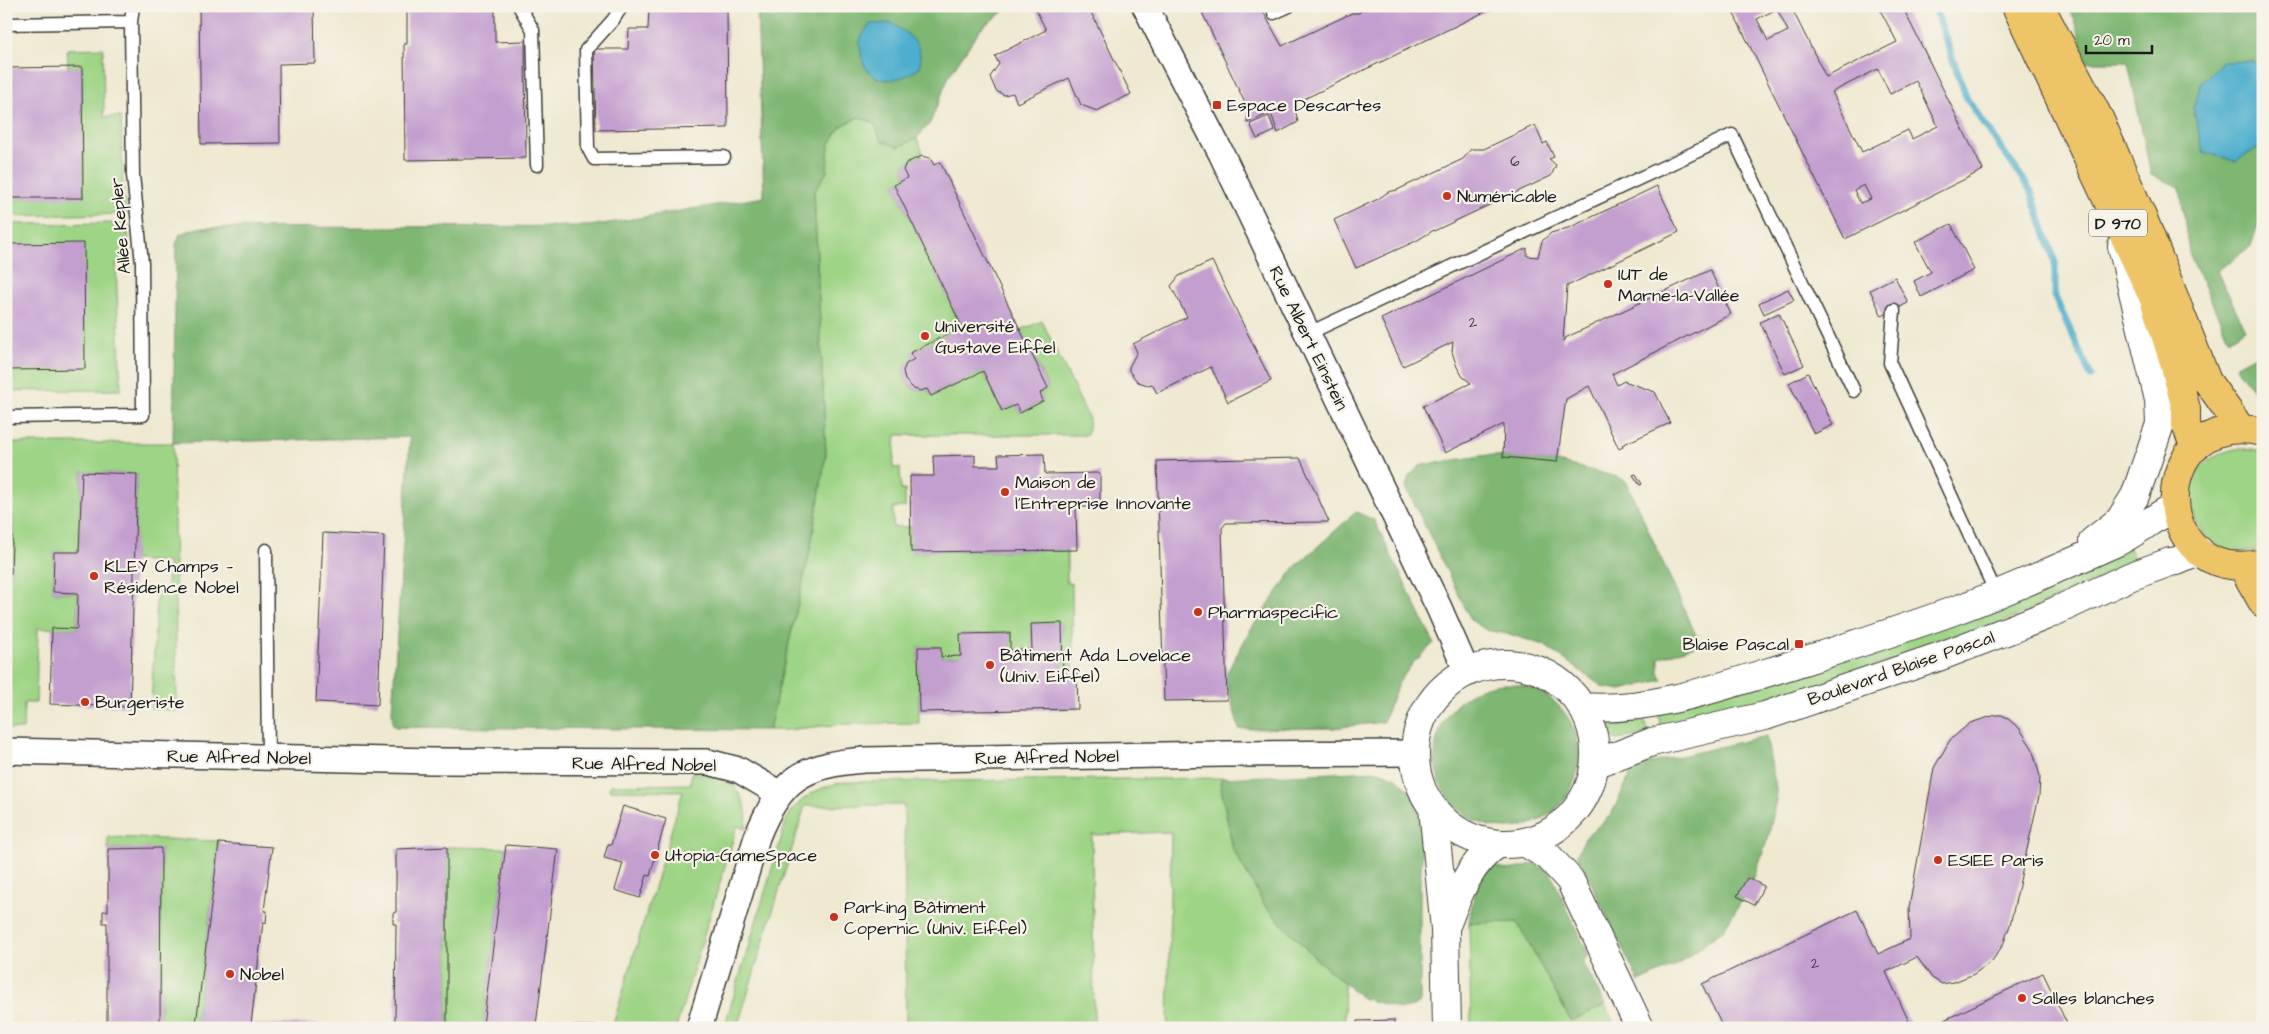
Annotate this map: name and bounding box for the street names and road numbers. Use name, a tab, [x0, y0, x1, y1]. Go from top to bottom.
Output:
street label: Allée Kepler	[104, 176, 137, 275]
road number: D 970	[2089, 210, 2147, 237]
street label: Rue Albert Einstein	[1263, 262, 1354, 415]
street label: Boulevard Blaise Pascal	[1804, 625, 1998, 712]
street label: Rue Alfred Nobel	[167, 744, 311, 771]
street label: Rue Alfred Nobel	[975, 744, 1119, 771]
street label: Rue Alfred Nobel	[572, 751, 716, 778]

